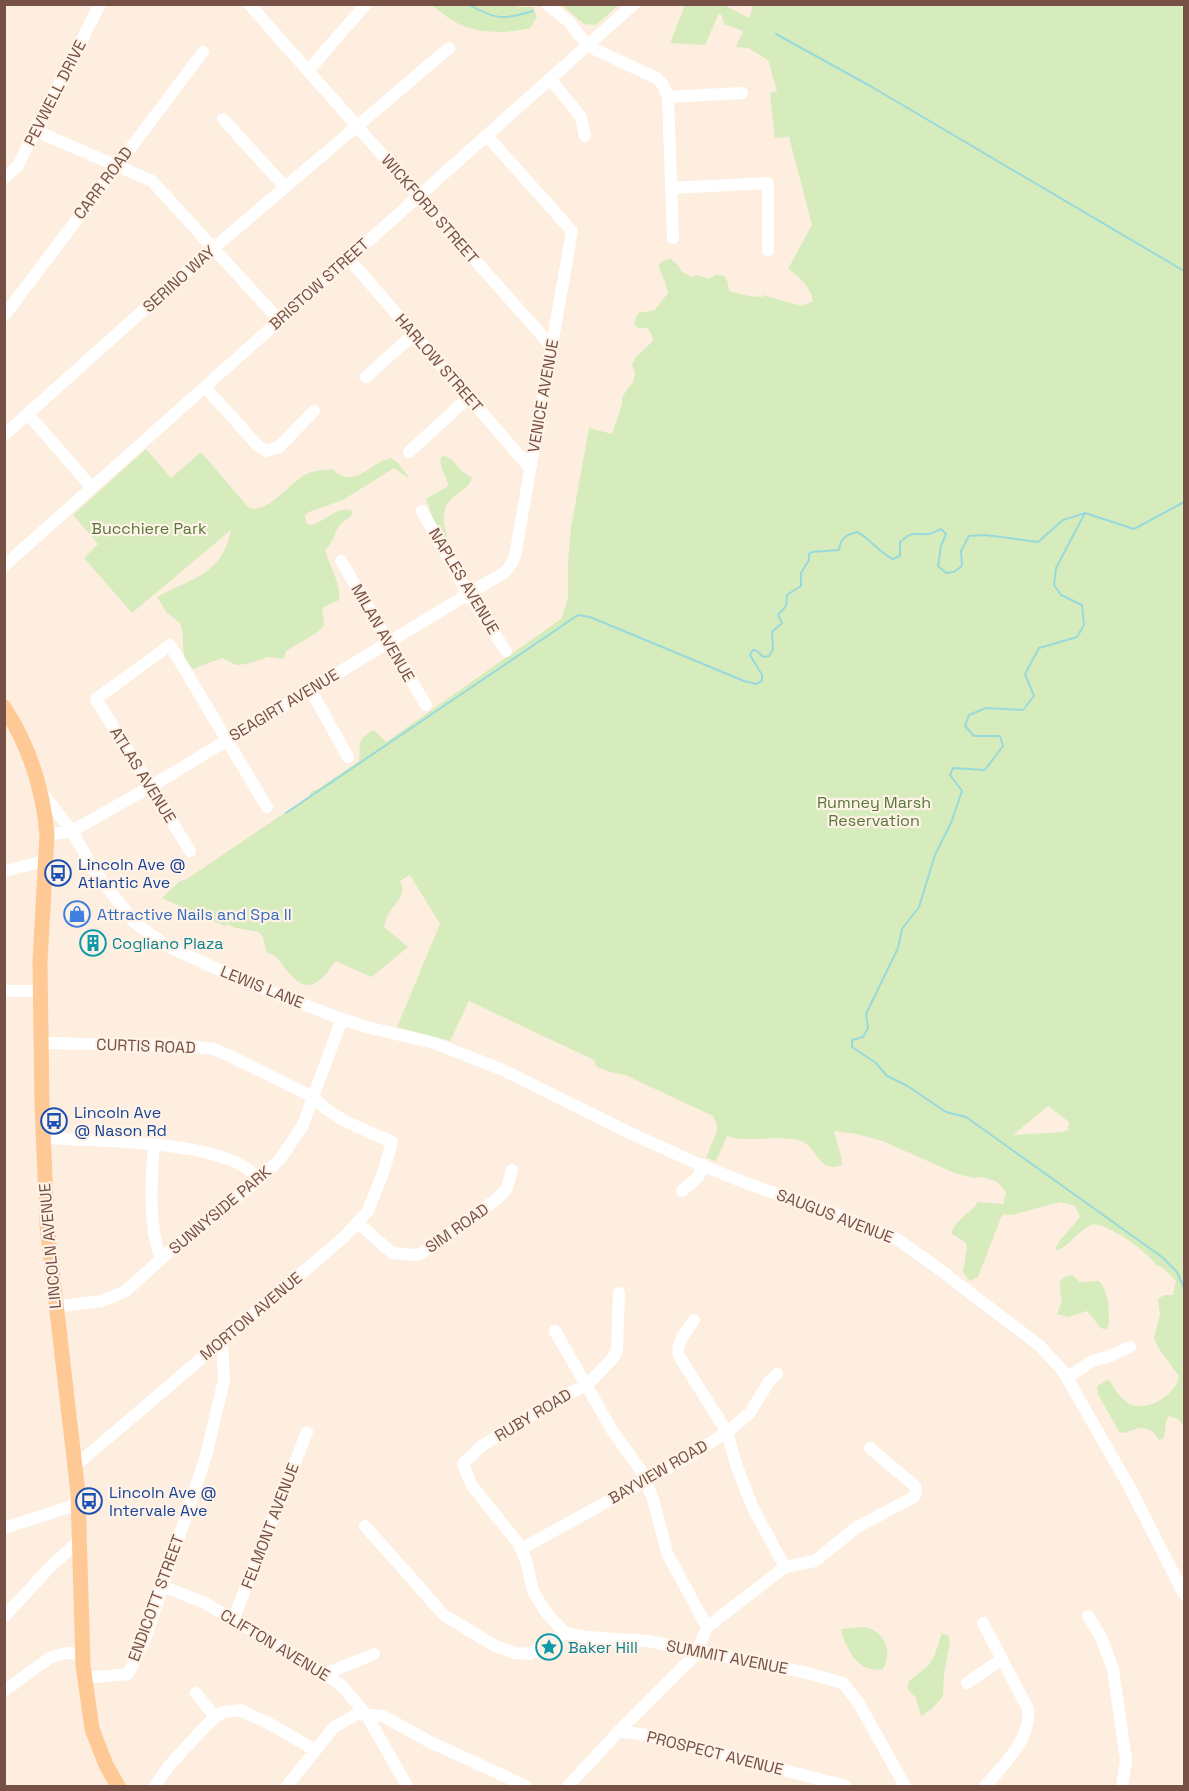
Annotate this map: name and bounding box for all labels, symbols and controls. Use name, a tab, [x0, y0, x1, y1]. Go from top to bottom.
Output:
street label: PEVWELL DRIVE	[19, 36, 91, 150]
street label: CARR ROAD	[69, 142, 137, 224]
street label: WICKFORD STREET	[377, 150, 483, 268]
street label: BRISTOW STREET	[265, 233, 373, 335]
street label: SERINO WAY	[138, 241, 220, 317]
street label: HARLOW STREET	[390, 309, 488, 417]
street label: VENICE AVENUE	[523, 338, 563, 454]
park label: Bucchiere Park	[91, 518, 207, 539]
street label: NAPLES AVENUE	[424, 524, 504, 638]
street label: MILAN AVENUE	[347, 580, 419, 686]
street label: SEAGIRT AVENUE	[225, 664, 343, 746]
street label: ATLAS AVENUE	[105, 723, 181, 827]
park label: Rumney Marsh Reservation	[817, 792, 931, 831]
place label: Lincoln Ave @ Atlantic Ave	[78, 854, 186, 893]
bus stop icon: Lincoln Ave @ Atlantic Ave	[43, 858, 73, 888]
shop icon: Attractive Nails and Spa II	[62, 899, 92, 929]
place label: Attractive Nails and Spa II	[97, 904, 292, 925]
building icon: Cogliano Plaza	[78, 928, 108, 958]
place label: Cogliano Plaza	[112, 933, 224, 954]
street label: LEWIS LANE	[217, 961, 307, 1013]
street label: CURTIS ROAD	[96, 1034, 196, 1058]
place label: Lincoln Ave @ Nason Rd	[74, 1102, 167, 1141]
bus stop icon: Lincoln Ave @ Nason Rd	[39, 1106, 69, 1136]
street label: SUNNYSIDE PARK	[164, 1161, 276, 1259]
street label: LINCOLN AVENUE	[34, 1182, 66, 1310]
street label: SAUGUS AVENUE	[774, 1184, 896, 1248]
street label: SIM ROAD	[421, 1198, 493, 1258]
street label: MORTON AVENUE	[196, 1267, 306, 1365]
street label: RUBY ROAD	[491, 1384, 575, 1446]
street label: BAYVIEW ROAD	[605, 1435, 711, 1509]
street label: FELMONT AVENUE	[236, 1460, 304, 1592]
place label: Lincoln Ave @ Intervale Ave	[109, 1482, 217, 1521]
bus stop icon: Lincoln Ave @ Intervale Ave	[74, 1486, 104, 1516]
street label: ENDICOTT STREET	[123, 1532, 189, 1664]
street label: CLIFTON AVENUE	[216, 1604, 334, 1686]
place icon: Baker Hill	[534, 1632, 564, 1662]
street label: SUMMIT AVENUE	[664, 1635, 790, 1679]
place label: Baker Hill	[568, 1637, 638, 1658]
street label: PROSPECT AVENUE	[644, 1726, 786, 1780]

